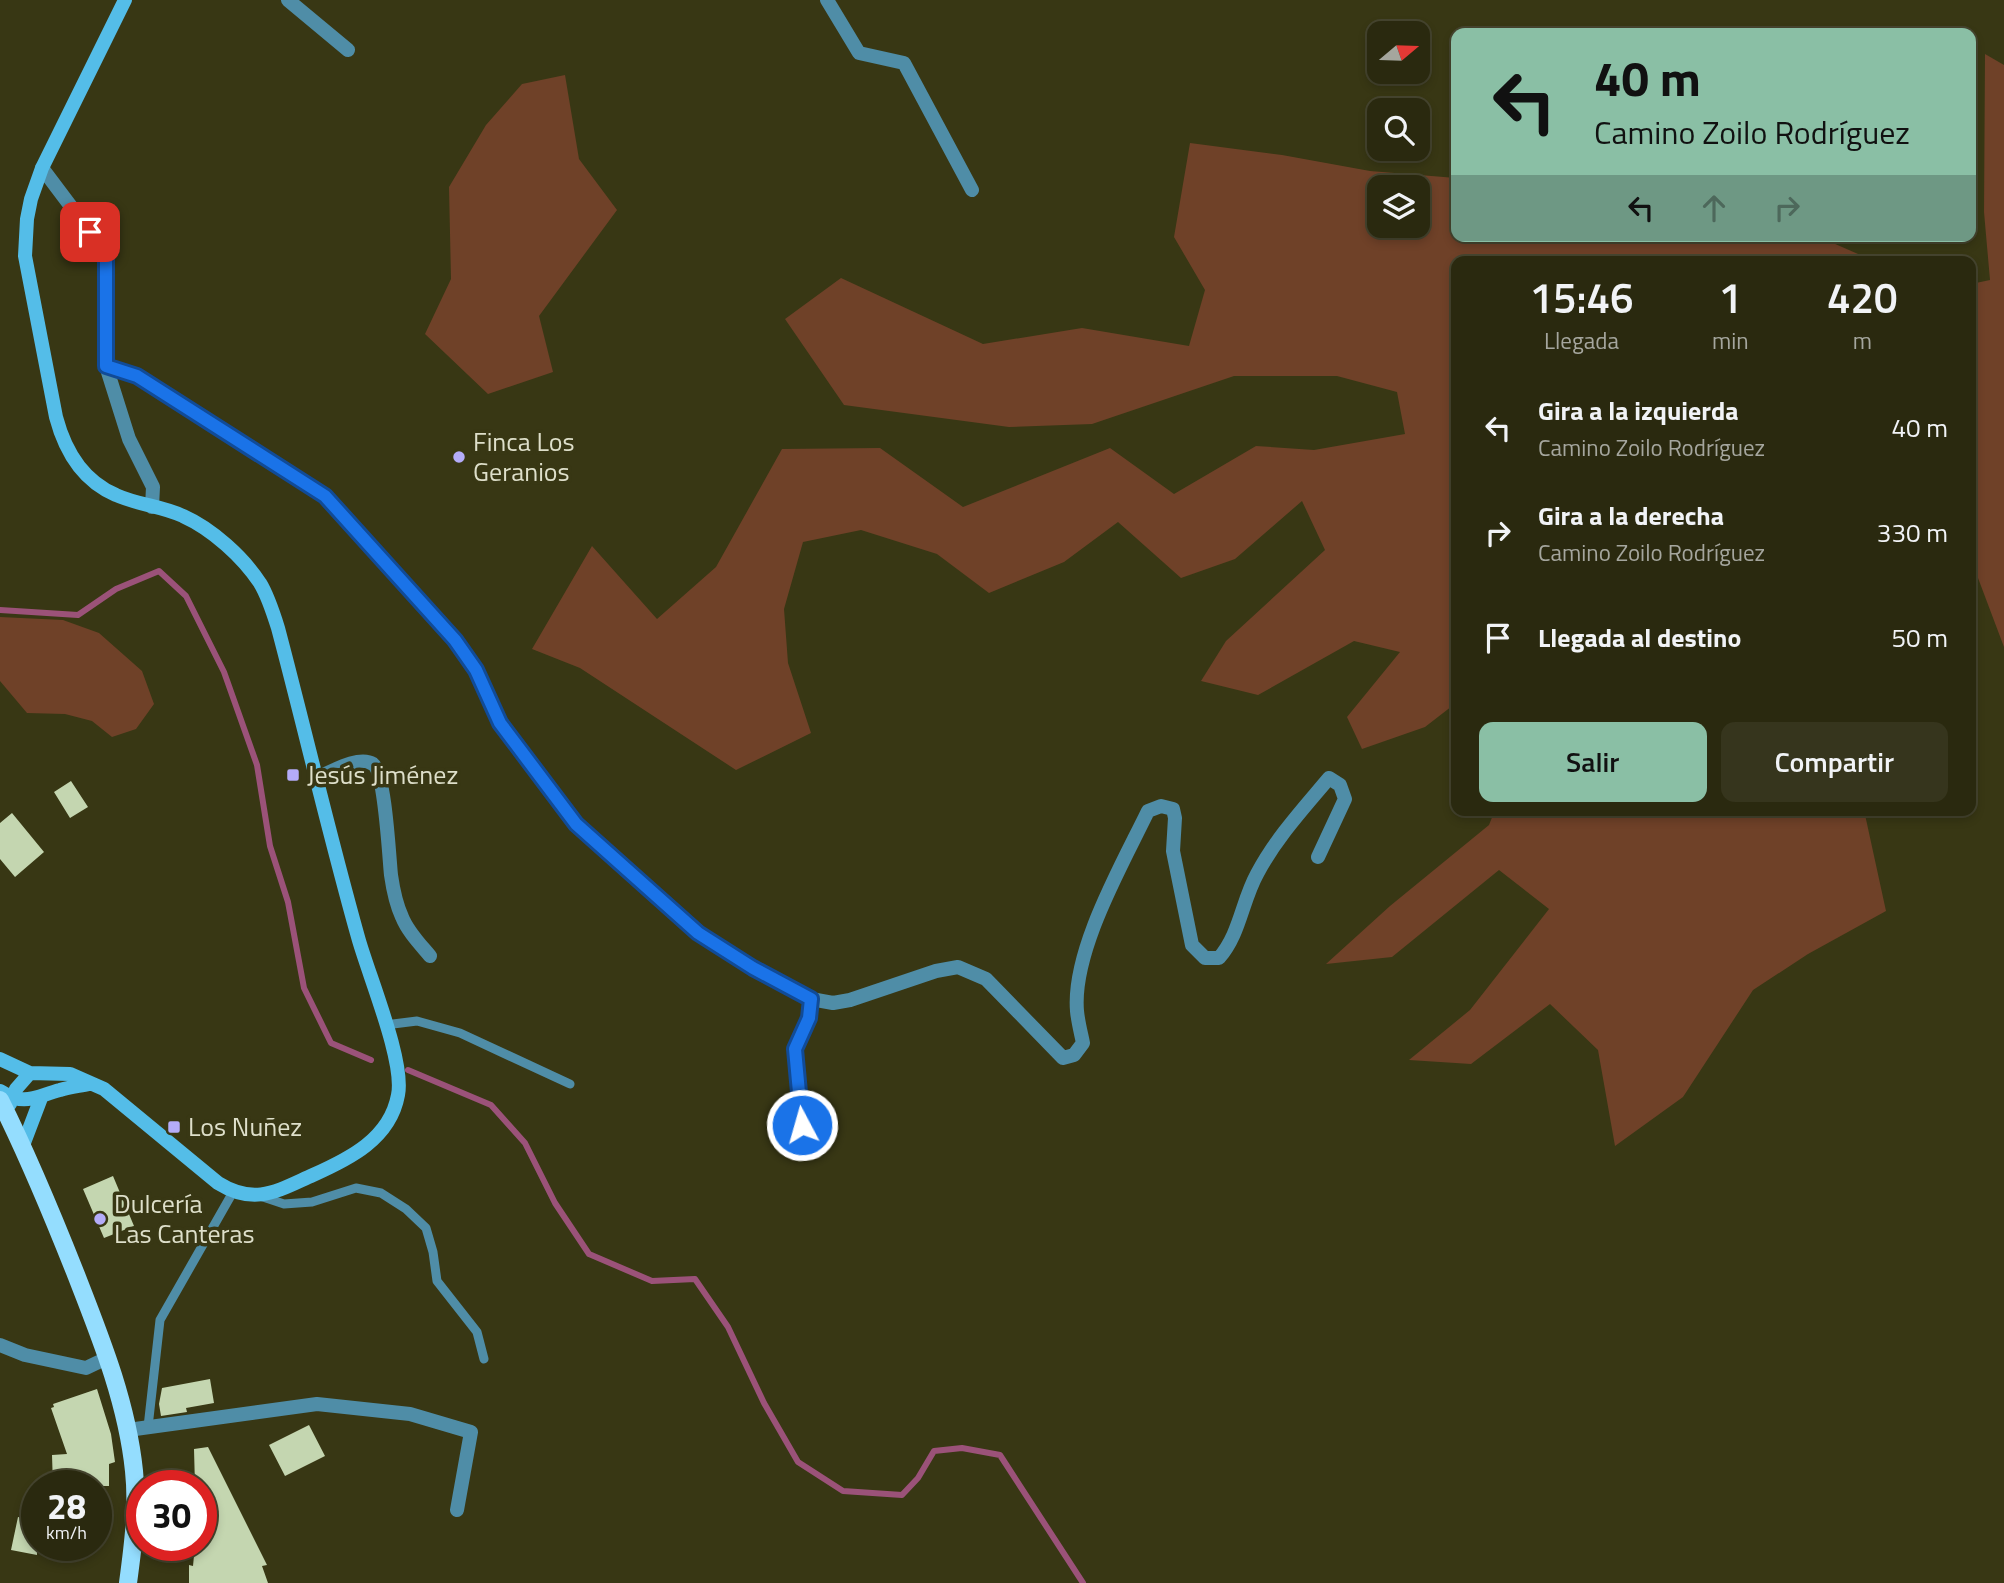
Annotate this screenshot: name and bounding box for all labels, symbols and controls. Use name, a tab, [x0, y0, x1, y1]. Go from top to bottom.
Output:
north arrow	[1367, 21, 1430, 84]
map controls	[1367, 21, 1430, 238]
text: 40 m	[1594, 40, 1701, 115]
icon: left	[1479, 56, 1570, 147]
button: search	[1367, 98, 1430, 161]
text: Camino Zoilo Rodríguez	[1594, 108, 1910, 156]
button: layers	[1367, 175, 1430, 238]
icon: left	[1622, 189, 1660, 227]
icon: ahead	[1695, 189, 1733, 227]
icon: right	[1768, 189, 1806, 227]
pin	[60, 202, 120, 262]
icon: arrive	[71, 213, 109, 251]
text: 15:46	[1529, 265, 1634, 329]
text: 1	[1719, 265, 1742, 329]
text: 420	[1827, 265, 1898, 329]
text: Llegada	[1544, 323, 1619, 358]
text: min	[1712, 323, 1749, 358]
text: m	[1853, 323, 1872, 358]
text: Gira a la izquierda	[1538, 391, 1739, 430]
text: 40 m	[1891, 408, 1948, 447]
icon: left	[1479, 409, 1517, 447]
place label: Finca Los Geranios	[473, 422, 575, 491]
text: Camino Zoilo Rodríguez	[1538, 430, 1765, 465]
marker: Finca Los Geranios	[451, 449, 467, 465]
text: Gira a la derecha	[1538, 496, 1724, 535]
text: 330 m	[1877, 513, 1948, 552]
icon: right	[1479, 514, 1517, 552]
text: Camino Zoilo Rodríguez	[1538, 535, 1765, 570]
text: Llegada al destino	[1538, 618, 1741, 657]
text: 50 m	[1891, 618, 1948, 657]
icon: arrive	[1479, 619, 1517, 657]
button: Salir	[1479, 722, 1707, 802]
button: Compartir	[1721, 722, 1948, 802]
place label: Jesús Jiménez	[307, 755, 458, 794]
marker: Jesús Jiménez	[285, 767, 301, 783]
position arrow	[765, 1088, 839, 1162]
place label: Los Nuñez	[188, 1107, 302, 1146]
marker: Los Nuñez	[166, 1119, 182, 1135]
place label: Dulcería Las Canteras	[114, 1184, 255, 1253]
marker: Dulcería Las Canteras	[92, 1211, 108, 1227]
speed limit sign: 30	[126, 1470, 217, 1561]
text: 28	[47, 1479, 86, 1533]
text: km/h	[46, 1519, 87, 1546]

